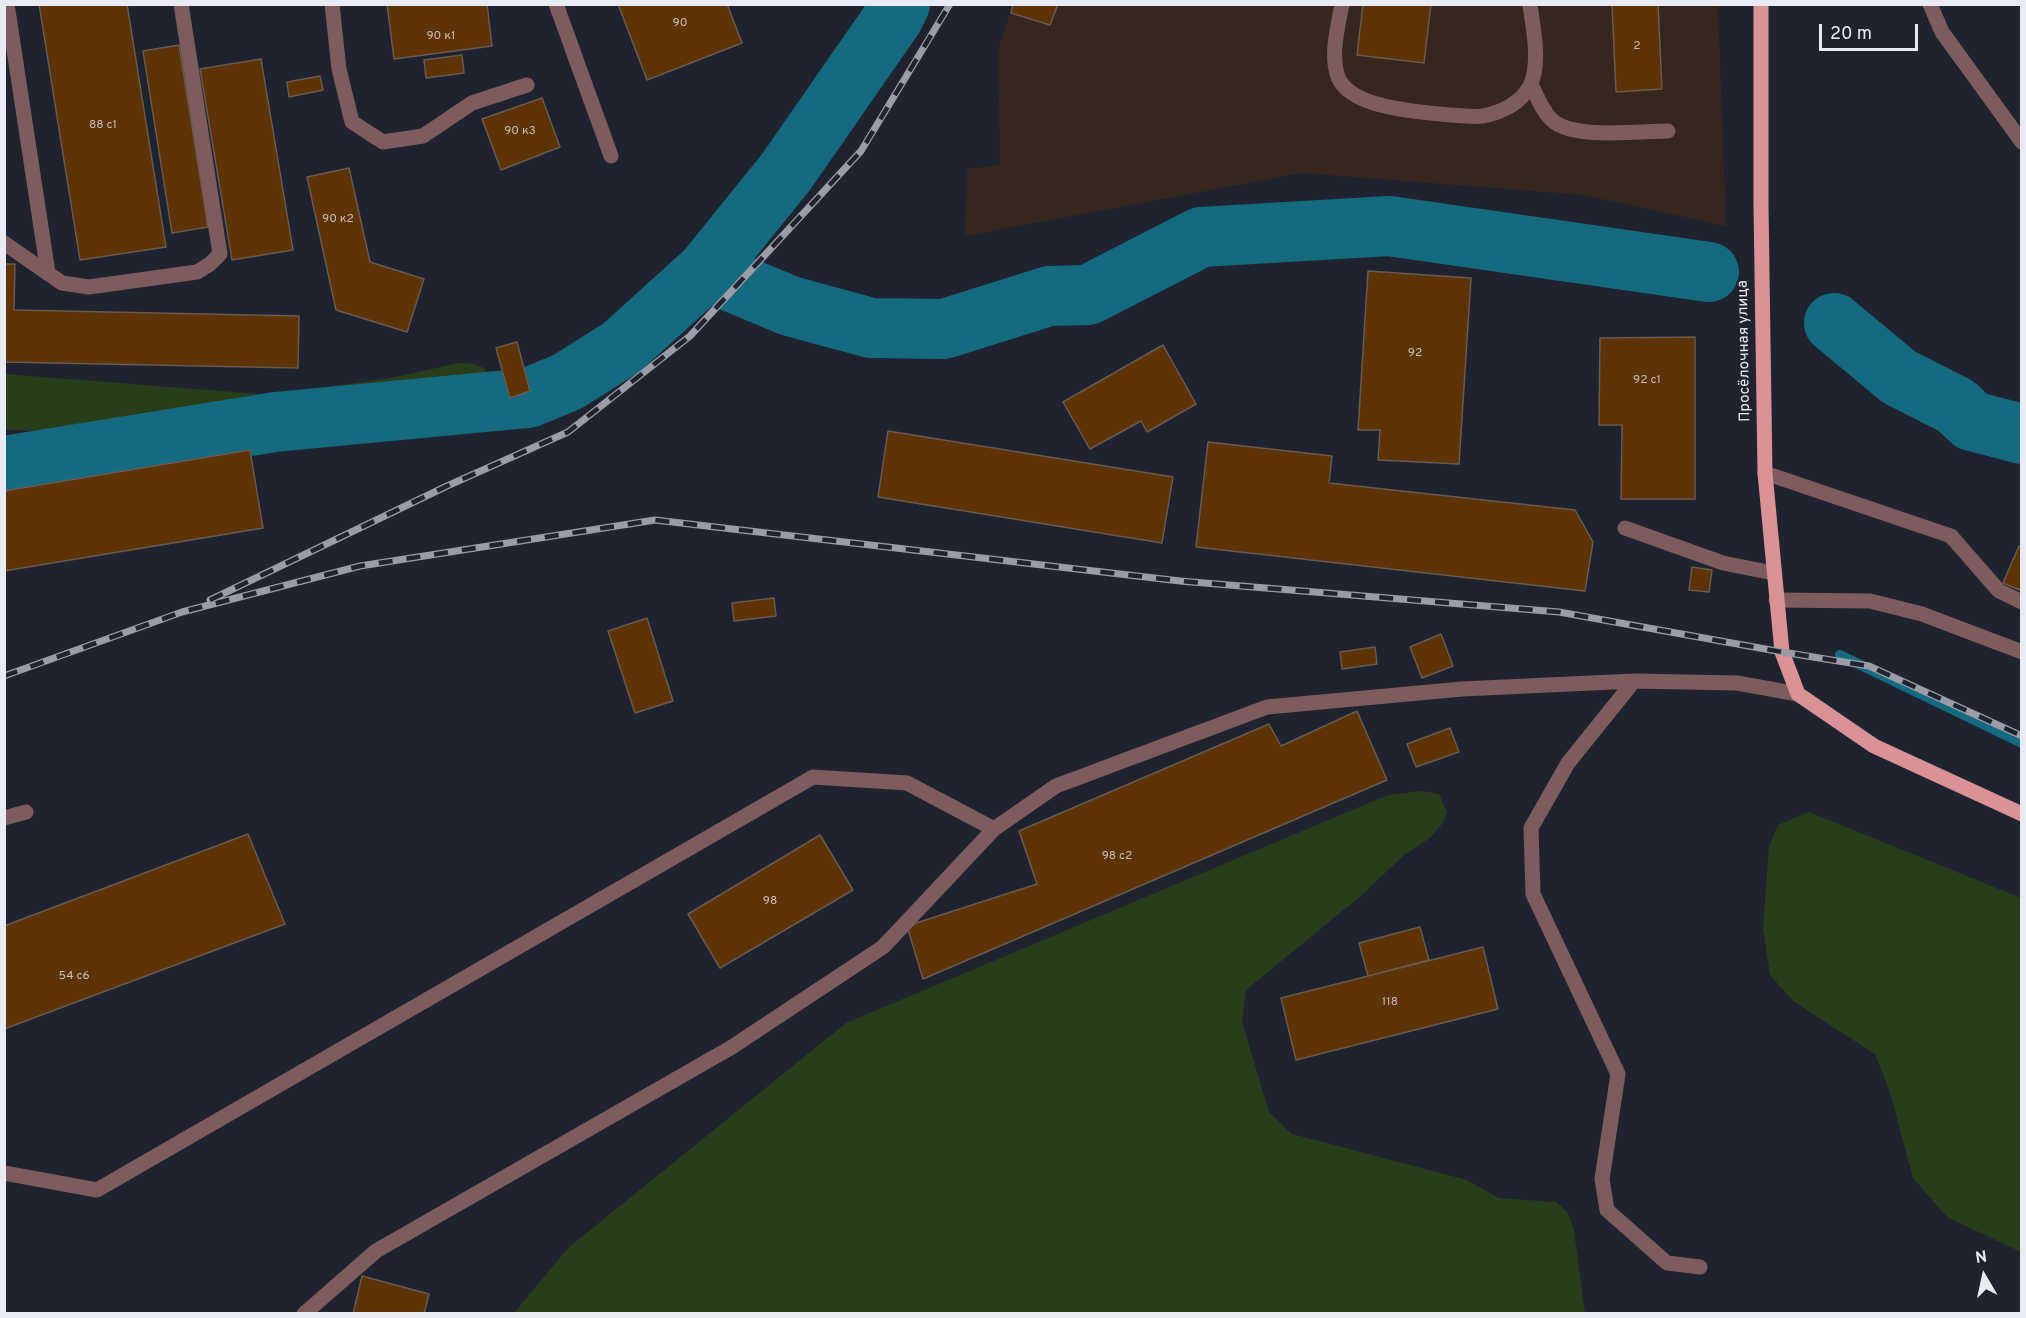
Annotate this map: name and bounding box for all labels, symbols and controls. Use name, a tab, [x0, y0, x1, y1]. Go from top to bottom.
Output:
scale bar	[1822, 12, 1921, 50]
house number: 90	[673, 17, 687, 31]
text: 20 m	[1830, 23, 1872, 46]
house number: 90 к1	[427, 30, 455, 44]
house number: 2	[1633, 40, 1641, 54]
house number: 88 с1	[89, 119, 117, 133]
house number: 90 к3	[504, 125, 536, 139]
house number: 90 к2	[322, 213, 354, 227]
street label: Просёлочная улица	[1735, 280, 1755, 422]
house number: 92	[1408, 347, 1422, 361]
house number: 92 с1	[1633, 374, 1661, 388]
house number: 98 с2	[1102, 850, 1132, 864]
house number: 98	[763, 895, 777, 909]
house number: 54 с6	[58, 970, 90, 984]
house number: 118	[1382, 996, 1398, 1010]
north arrow	[1954, 1246, 2014, 1306]
text: N	[1974, 1247, 1988, 1269]

